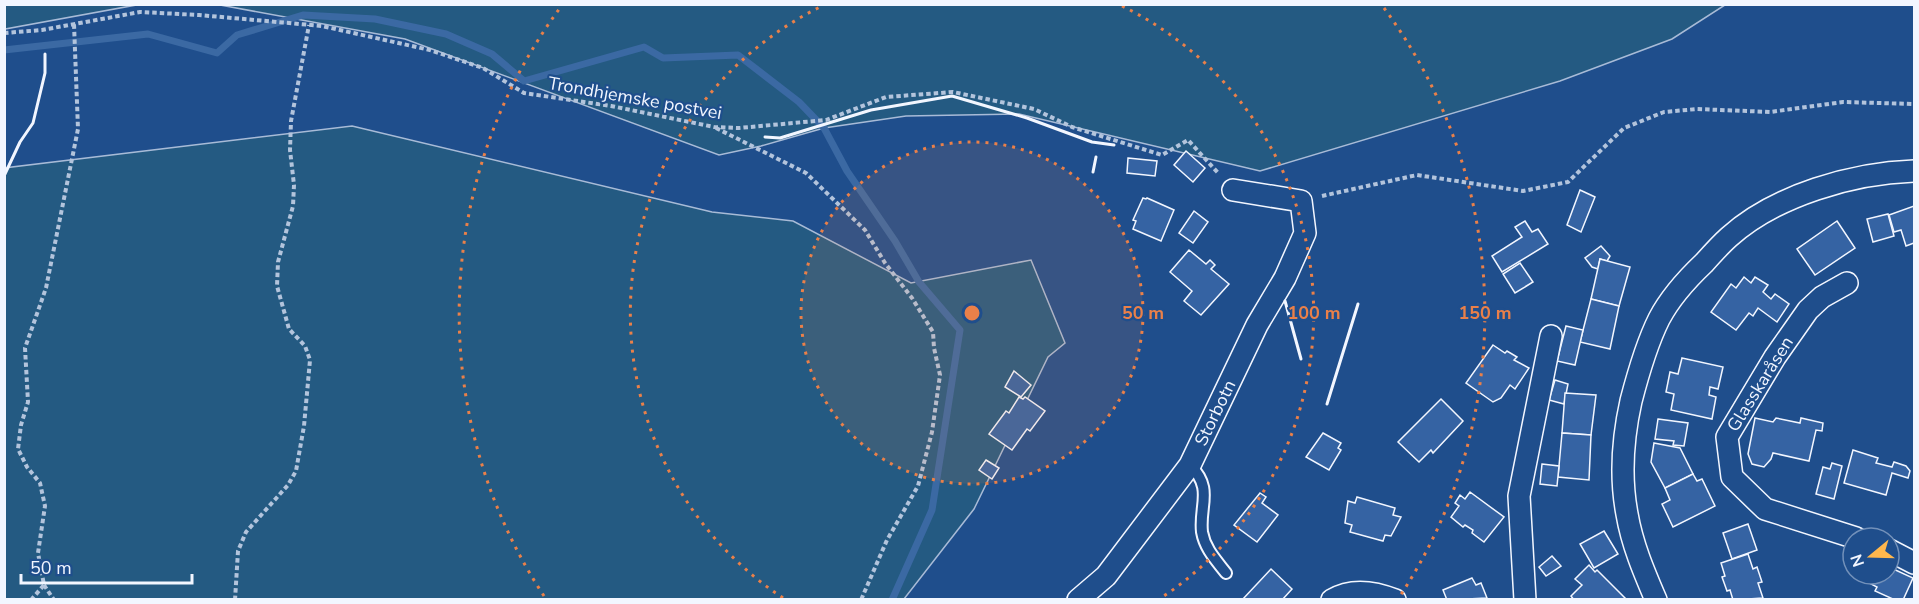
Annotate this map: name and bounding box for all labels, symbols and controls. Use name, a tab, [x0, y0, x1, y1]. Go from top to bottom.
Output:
street label: Trondhjemske postvei	[546, 71, 724, 125]
text: 50 m	[1122, 301, 1164, 325]
text: 100 m	[1287, 301, 1341, 325]
text: 150 m	[1458, 301, 1512, 325]
centre of rings	[962, 303, 982, 323]
street label: Glasskaråsen	[1721, 332, 1799, 436]
street label: Storbotn	[1189, 376, 1241, 450]
north arrow	[1841, 526, 1901, 586]
scale bar	[21, 547, 192, 585]
text: N	[1845, 551, 1870, 570]
text: 50 m	[30, 556, 72, 580]

